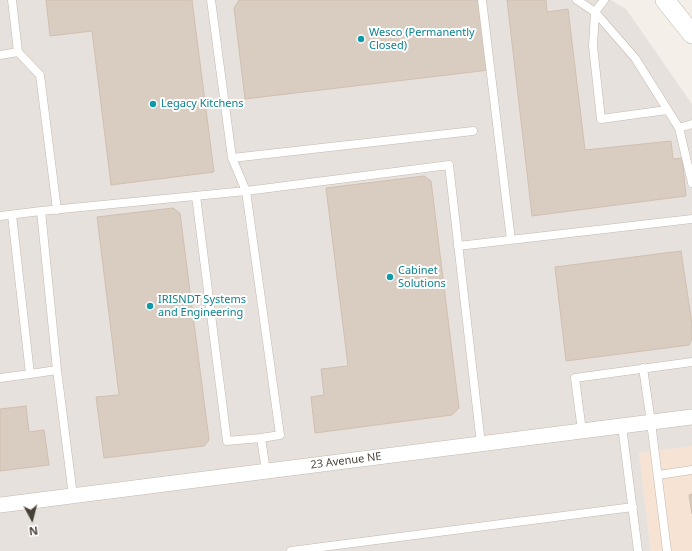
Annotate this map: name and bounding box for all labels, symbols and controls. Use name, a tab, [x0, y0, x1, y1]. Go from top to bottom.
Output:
place label: Wesco (Permanently Closed)	[369, 26, 475, 52]
marker: Wesco (Permanently Closed)	[356, 34, 366, 44]
place label: Legacy Kitchens	[161, 97, 244, 111]
marker: Legacy Kitchens	[148, 99, 158, 109]
place label: Cabinet Solutions	[398, 264, 446, 290]
marker: Cabinet Solutions	[385, 272, 395, 282]
place label: IRISNDT Systems and Engineering	[158, 293, 246, 319]
marker: IRISNDT Systems and Engineering	[145, 301, 155, 311]
street label: 23 Avenue NE	[310, 450, 382, 472]
north arrow	[12, 499, 52, 539]
text: N	[28, 523, 39, 539]

